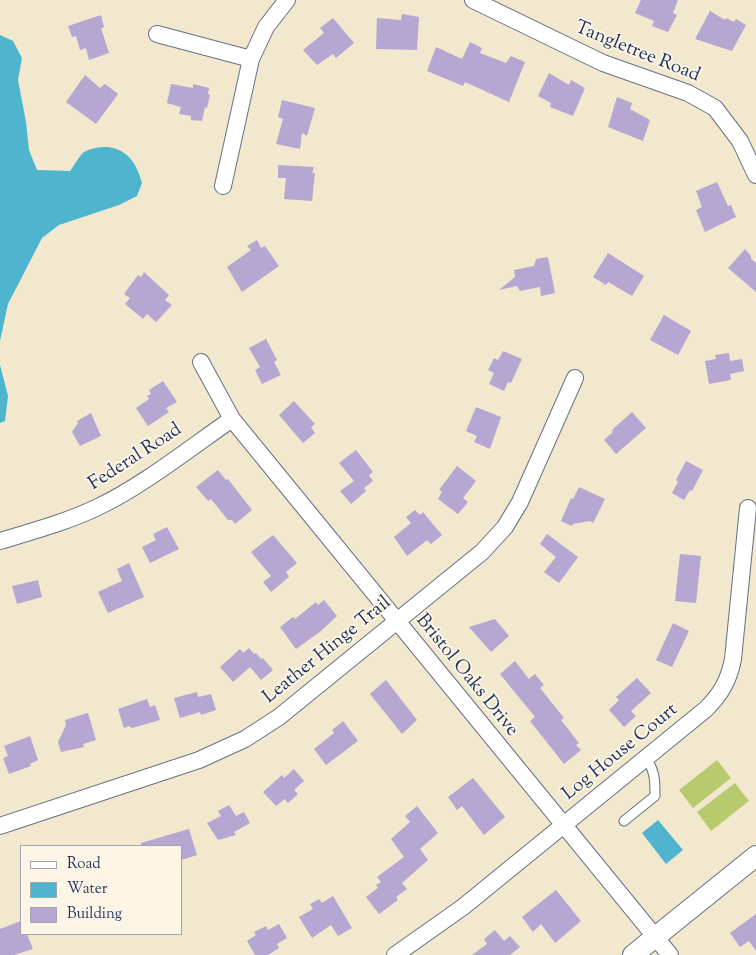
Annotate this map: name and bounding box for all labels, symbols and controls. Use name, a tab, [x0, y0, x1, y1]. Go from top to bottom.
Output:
street label: Tangletree Road	[571, 18, 703, 88]
street label: Federal Road	[85, 419, 187, 497]
street label: Leather Hinge Trail	[259, 592, 397, 710]
street label: Bristol Oaks Drive	[410, 610, 522, 742]
street label: Log House Court	[559, 700, 683, 806]
legend	[20, 845, 182, 935]
text: Road	[67, 854, 101, 875]
text: Water	[67, 879, 107, 900]
text: Building	[67, 904, 122, 925]

